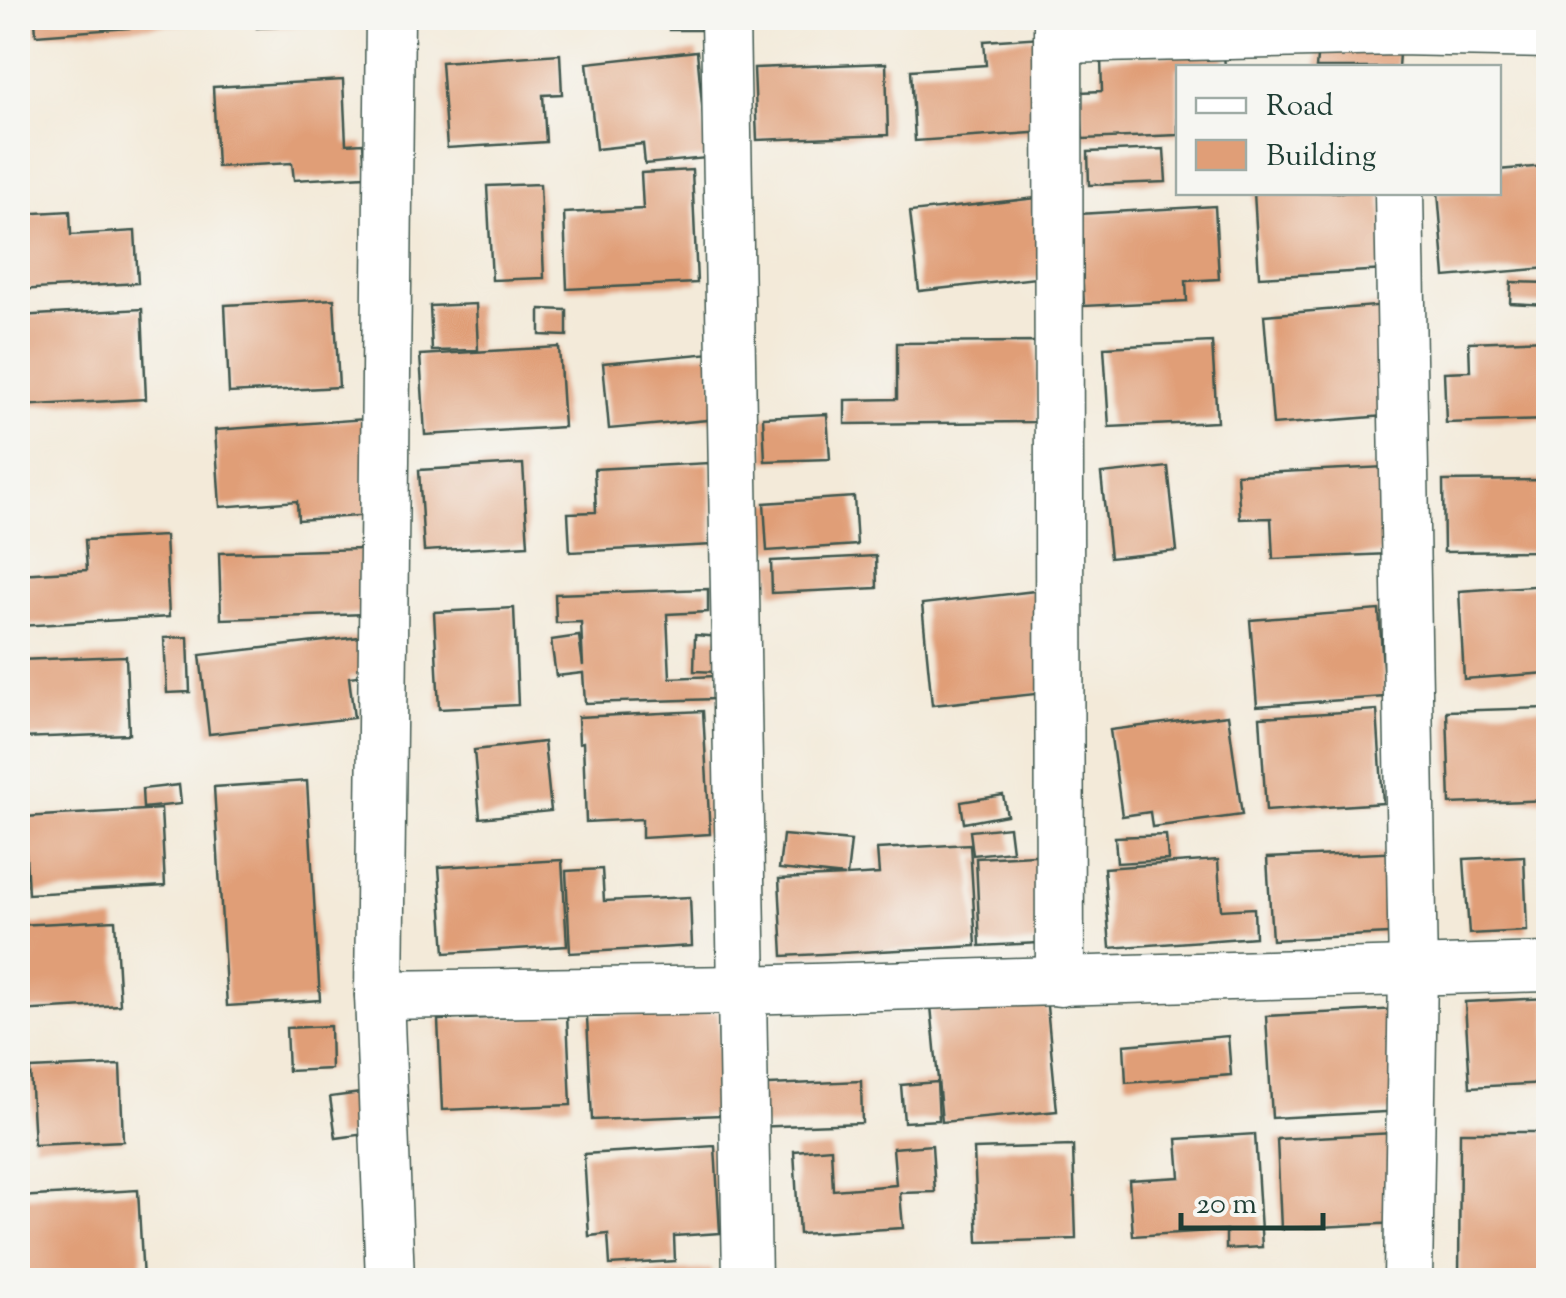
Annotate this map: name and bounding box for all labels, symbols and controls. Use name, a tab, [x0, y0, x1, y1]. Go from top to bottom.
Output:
legend	[1176, 65, 1501, 195]
text: Road	[1266, 86, 1333, 129]
text: Building	[1266, 136, 1376, 179]
scale bar	[1181, 1168, 1324, 1230]
text: 20 m	[1196, 1184, 1257, 1227]

